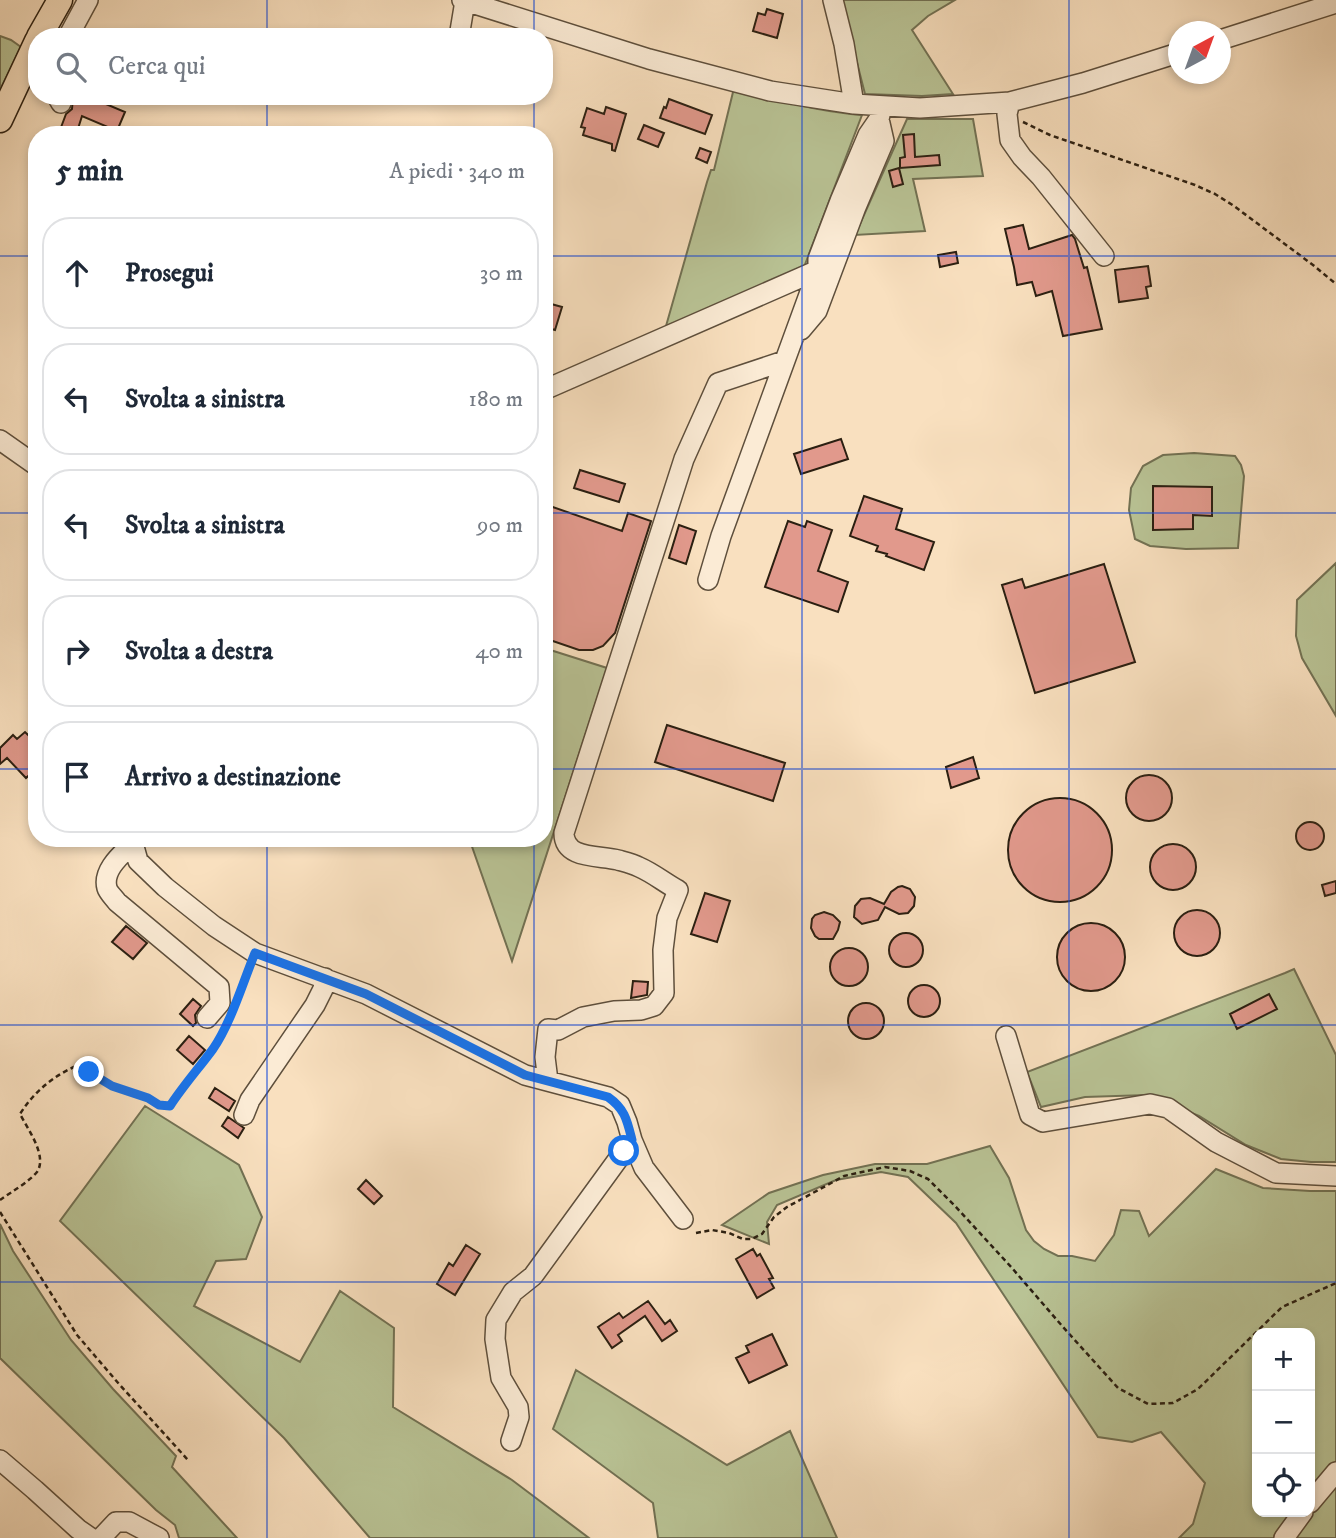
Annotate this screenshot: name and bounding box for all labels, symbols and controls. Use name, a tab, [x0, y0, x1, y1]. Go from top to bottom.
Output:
north arrow	[1168, 21, 1231, 84]
search box	[28, 28, 553, 105]
icon: search	[52, 48, 90, 86]
text: Cerca qui	[108, 50, 206, 83]
text: 5 min	[56, 153, 123, 190]
text: A piedi · 340 m	[389, 157, 525, 186]
icon: ahead	[58, 254, 96, 292]
text: Prosegui	[125, 257, 214, 290]
text: 30 m	[480, 259, 523, 288]
icon: left	[58, 380, 96, 418]
text: Svolta a sinistra	[125, 383, 285, 416]
text: 180 m	[468, 385, 523, 414]
icon: left	[58, 506, 96, 544]
text: Svolta a sinistra	[125, 509, 285, 542]
text: 90 m	[477, 511, 523, 540]
icon: right	[58, 632, 96, 670]
text: Svolta a destra	[125, 635, 273, 668]
text: 40 m	[475, 637, 523, 666]
icon: arrive	[58, 758, 96, 796]
text: Arrivo a destinazione	[125, 761, 341, 794]
route end	[73, 1056, 104, 1087]
route start	[608, 1135, 639, 1166]
map controls	[1252, 1328, 1315, 1517]
button: +	[1252, 1328, 1315, 1391]
button: −	[1252, 1391, 1315, 1454]
button: locate	[1252, 1454, 1315, 1517]

